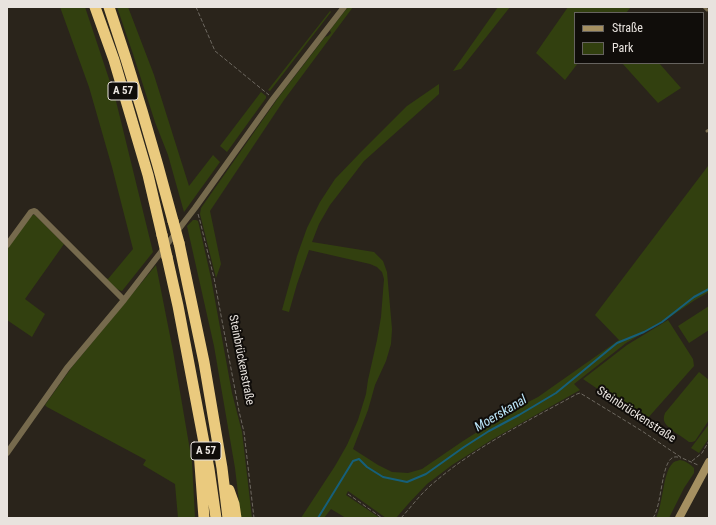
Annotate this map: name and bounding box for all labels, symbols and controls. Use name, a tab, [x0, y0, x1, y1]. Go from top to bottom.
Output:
legend	[574, 12, 704, 64]
text: Straße	[612, 21, 643, 35]
text: Park	[612, 41, 633, 55]
road number: A 57	[108, 82, 138, 100]
street label: Steinbrückenstraße	[225, 314, 257, 406]
street label: Steinbrückenstraße	[594, 384, 678, 446]
water label: Moerskanal	[472, 392, 530, 436]
road number: A 57	[191, 442, 221, 460]

